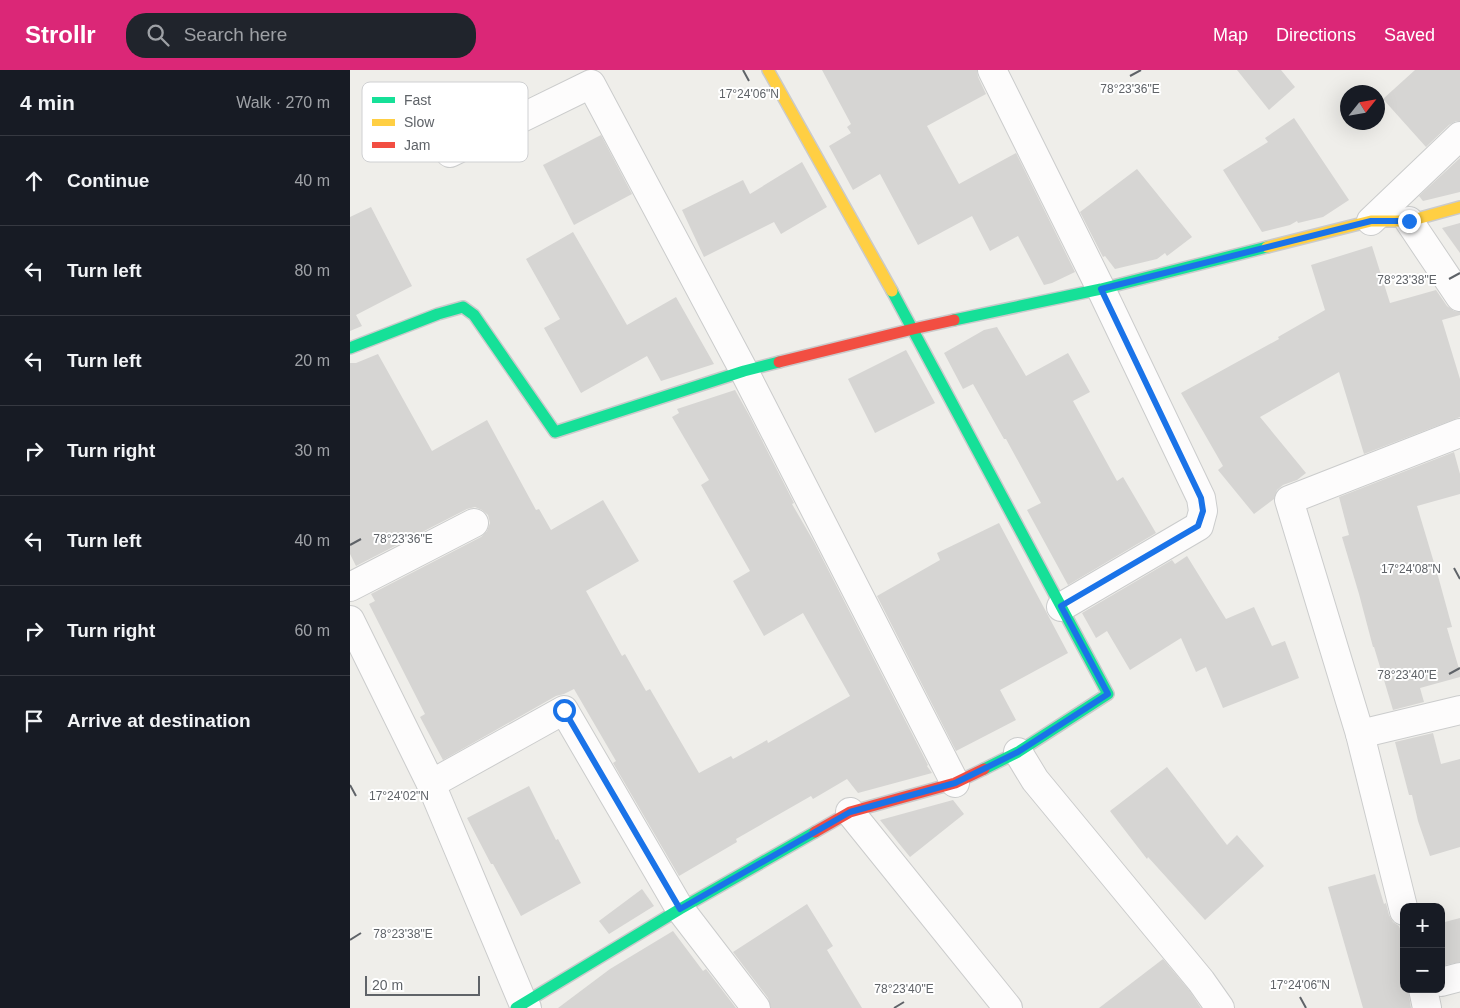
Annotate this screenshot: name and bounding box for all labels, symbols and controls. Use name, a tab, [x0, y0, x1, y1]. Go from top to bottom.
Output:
search box	[126, 13, 476, 58]
text: Strollr	[25, 21, 96, 48]
icon: search	[144, 21, 172, 49]
text: Search here	[184, 24, 287, 45]
text: Map	[1213, 25, 1248, 45]
text: Directions	[1276, 25, 1356, 45]
text: Saved	[1384, 25, 1435, 45]
legend	[362, 82, 528, 162]
text: 78°23'36"E	[1100, 82, 1160, 96]
north arrow	[1340, 85, 1385, 130]
text: 17°24'06"N	[719, 87, 779, 101]
text: 4 min	[20, 91, 75, 114]
text: Fast	[404, 92, 431, 108]
text: Walk · 270 m	[236, 94, 330, 111]
text: Slow	[404, 114, 435, 130]
text: Jam	[404, 137, 430, 153]
icon: ahead	[20, 167, 48, 195]
text: Continue	[67, 170, 149, 191]
text: 40 m	[294, 172, 330, 189]
route end	[1398, 210, 1421, 233]
icon: left	[20, 257, 48, 285]
text: Turn left	[67, 260, 142, 281]
text: 80 m	[294, 262, 330, 279]
text: 78°23'38"E	[1377, 273, 1437, 287]
icon: left	[20, 347, 48, 375]
text: Turn left	[67, 350, 142, 371]
text: 20 m	[294, 352, 330, 369]
icon: right	[20, 437, 48, 465]
text: Turn right	[67, 440, 155, 461]
text: 30 m	[294, 442, 330, 459]
icon: left	[20, 527, 48, 555]
text: Turn left	[67, 530, 142, 551]
text: 40 m	[294, 532, 330, 549]
text: 78°23'36"E	[373, 532, 433, 546]
text: 17°24'08"N	[1381, 562, 1441, 576]
icon: right	[20, 617, 48, 645]
text: Turn right	[67, 620, 155, 641]
text: 60 m	[294, 622, 330, 639]
text: 78°23'40"E	[1377, 668, 1437, 682]
route start	[553, 699, 576, 722]
icon: arrive	[20, 707, 48, 735]
text: Arrive at destination	[67, 710, 251, 731]
text: 17°24'02"N	[369, 789, 429, 803]
map controls	[1400, 903, 1445, 993]
button: +	[1400, 903, 1445, 948]
text: 78°23'38"E	[373, 927, 433, 941]
button: −	[1400, 948, 1445, 993]
scale bar	[365, 973, 480, 996]
text: 20 m	[372, 977, 403, 993]
text: 17°24'06"N	[1270, 978, 1330, 992]
text: 78°23'40"E	[874, 982, 934, 996]

